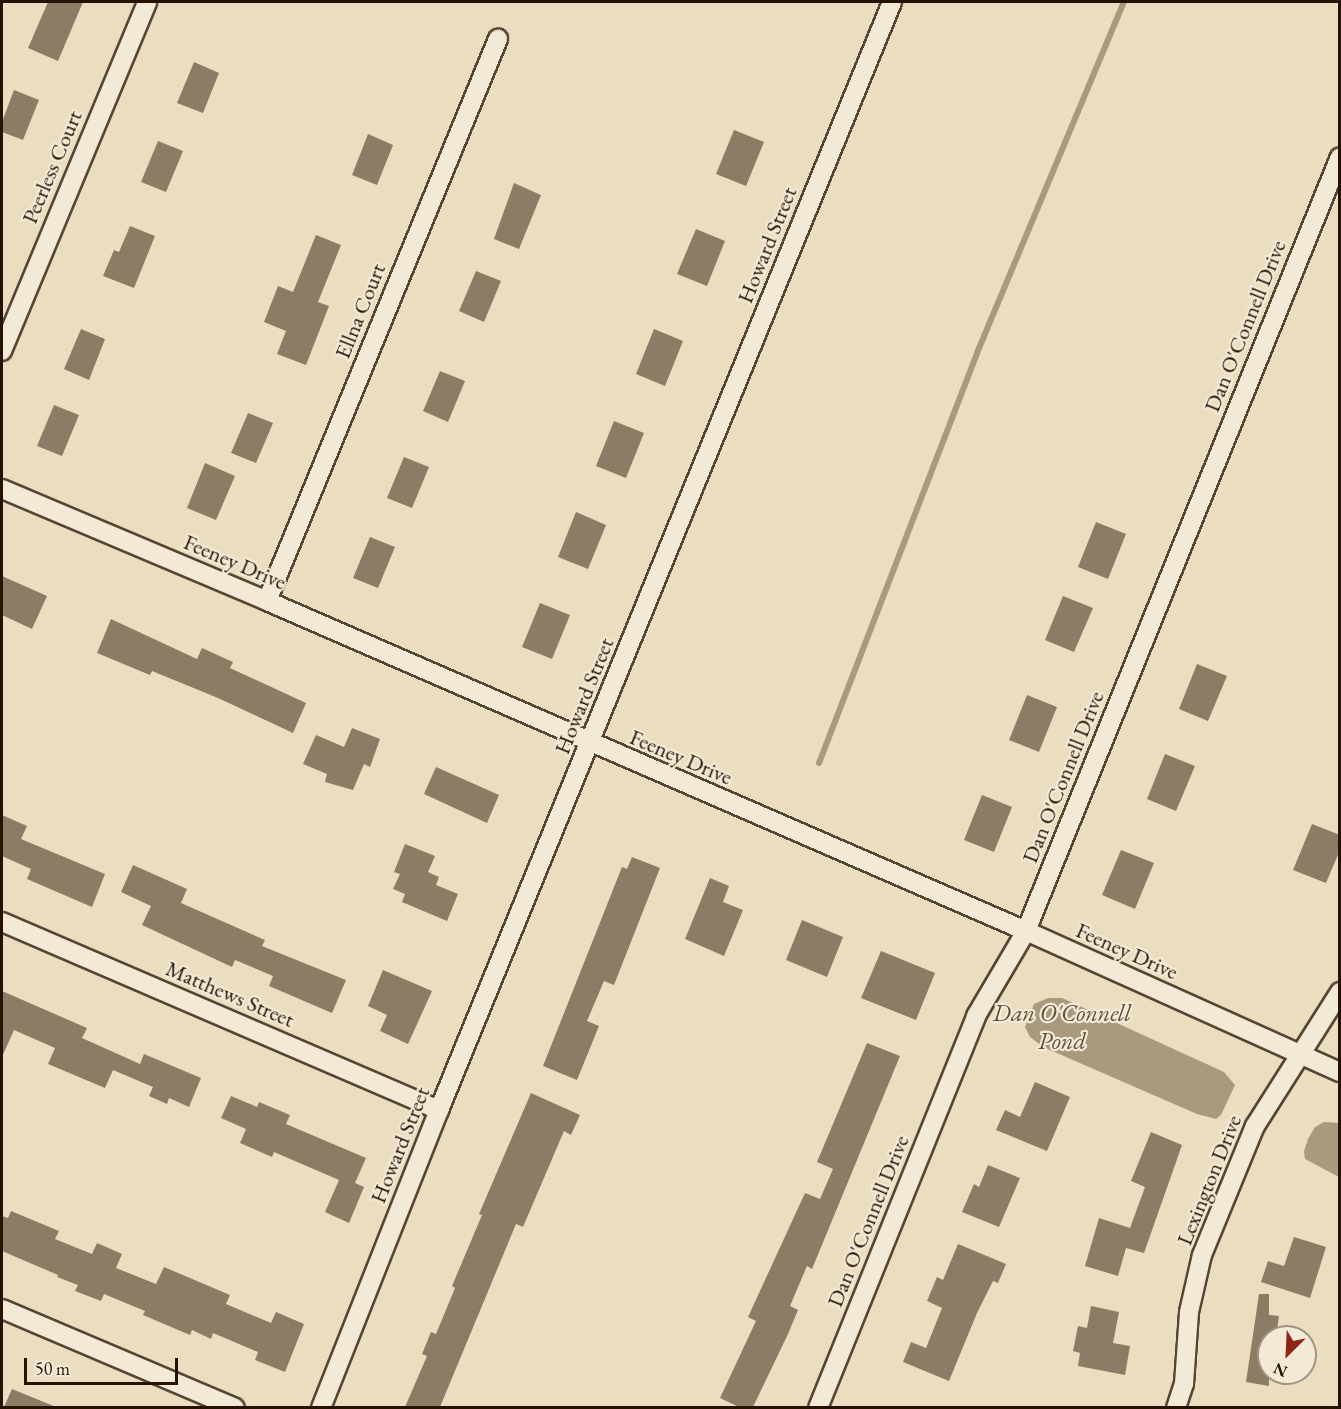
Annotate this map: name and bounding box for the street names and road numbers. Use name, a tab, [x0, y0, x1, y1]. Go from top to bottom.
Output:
street label: Peerless Court	[16, 107, 88, 227]
street label: Howard Street	[732, 183, 802, 307]
street label: Dan O'Connell Drive	[1199, 236, 1291, 416]
street label: Ellna Court	[329, 260, 391, 362]
street label: Feeney Drive	[180, 529, 290, 595]
street label: Howard Street	[549, 634, 619, 758]
street label: Dan O'Connell Drive	[1017, 687, 1109, 867]
street label: Feeney Drive	[626, 724, 736, 790]
street label: Feeney Drive	[1072, 917, 1182, 985]
street label: Matthews Street	[162, 955, 298, 1033]
street label: Howard Street	[365, 1083, 435, 1207]
street label: Lexington Drive	[1171, 1111, 1247, 1249]
street label: Dan O'Connell Drive	[822, 1131, 914, 1311]

